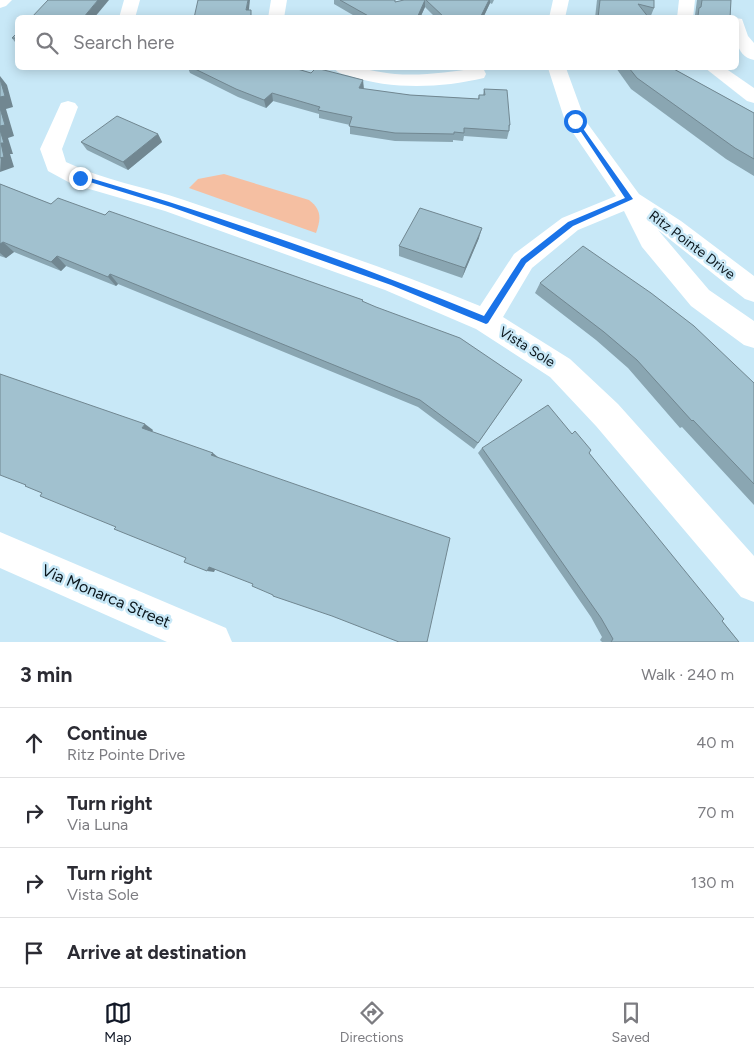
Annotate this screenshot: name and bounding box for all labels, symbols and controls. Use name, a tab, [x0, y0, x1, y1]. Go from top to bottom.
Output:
search box	[15, 15, 739, 70]
icon: search	[33, 29, 61, 57]
text: Search here	[73, 31, 175, 54]
route start	[564, 110, 587, 133]
route end	[69, 167, 92, 190]
street label: Ritz Pointe Drive	[646, 207, 739, 283]
street label: Vista Sole	[496, 323, 558, 371]
street label: Via Monarca Street	[39, 560, 173, 632]
text: 3 min	[20, 662, 72, 687]
text: Walk · 240 m	[641, 665, 734, 684]
text: Continue	[67, 722, 147, 745]
icon: ahead	[20, 729, 48, 757]
text: 40 m	[696, 733, 734, 752]
text: Ritz Pointe Drive	[67, 745, 185, 764]
text: Turn right	[67, 792, 153, 815]
icon: right	[20, 799, 48, 827]
text: 70 m	[698, 803, 734, 822]
text: Via Luna	[67, 815, 128, 834]
text: Turn right	[67, 862, 153, 885]
icon: right	[20, 869, 48, 897]
text: 130 m	[691, 873, 734, 892]
text: Vista Sole	[67, 885, 139, 904]
icon: arrive	[20, 939, 48, 967]
text: Arrive at destination	[67, 941, 246, 964]
tab: Map	[104, 999, 132, 1046]
tab: Directions	[340, 999, 404, 1046]
tab: Saved	[611, 999, 650, 1046]

